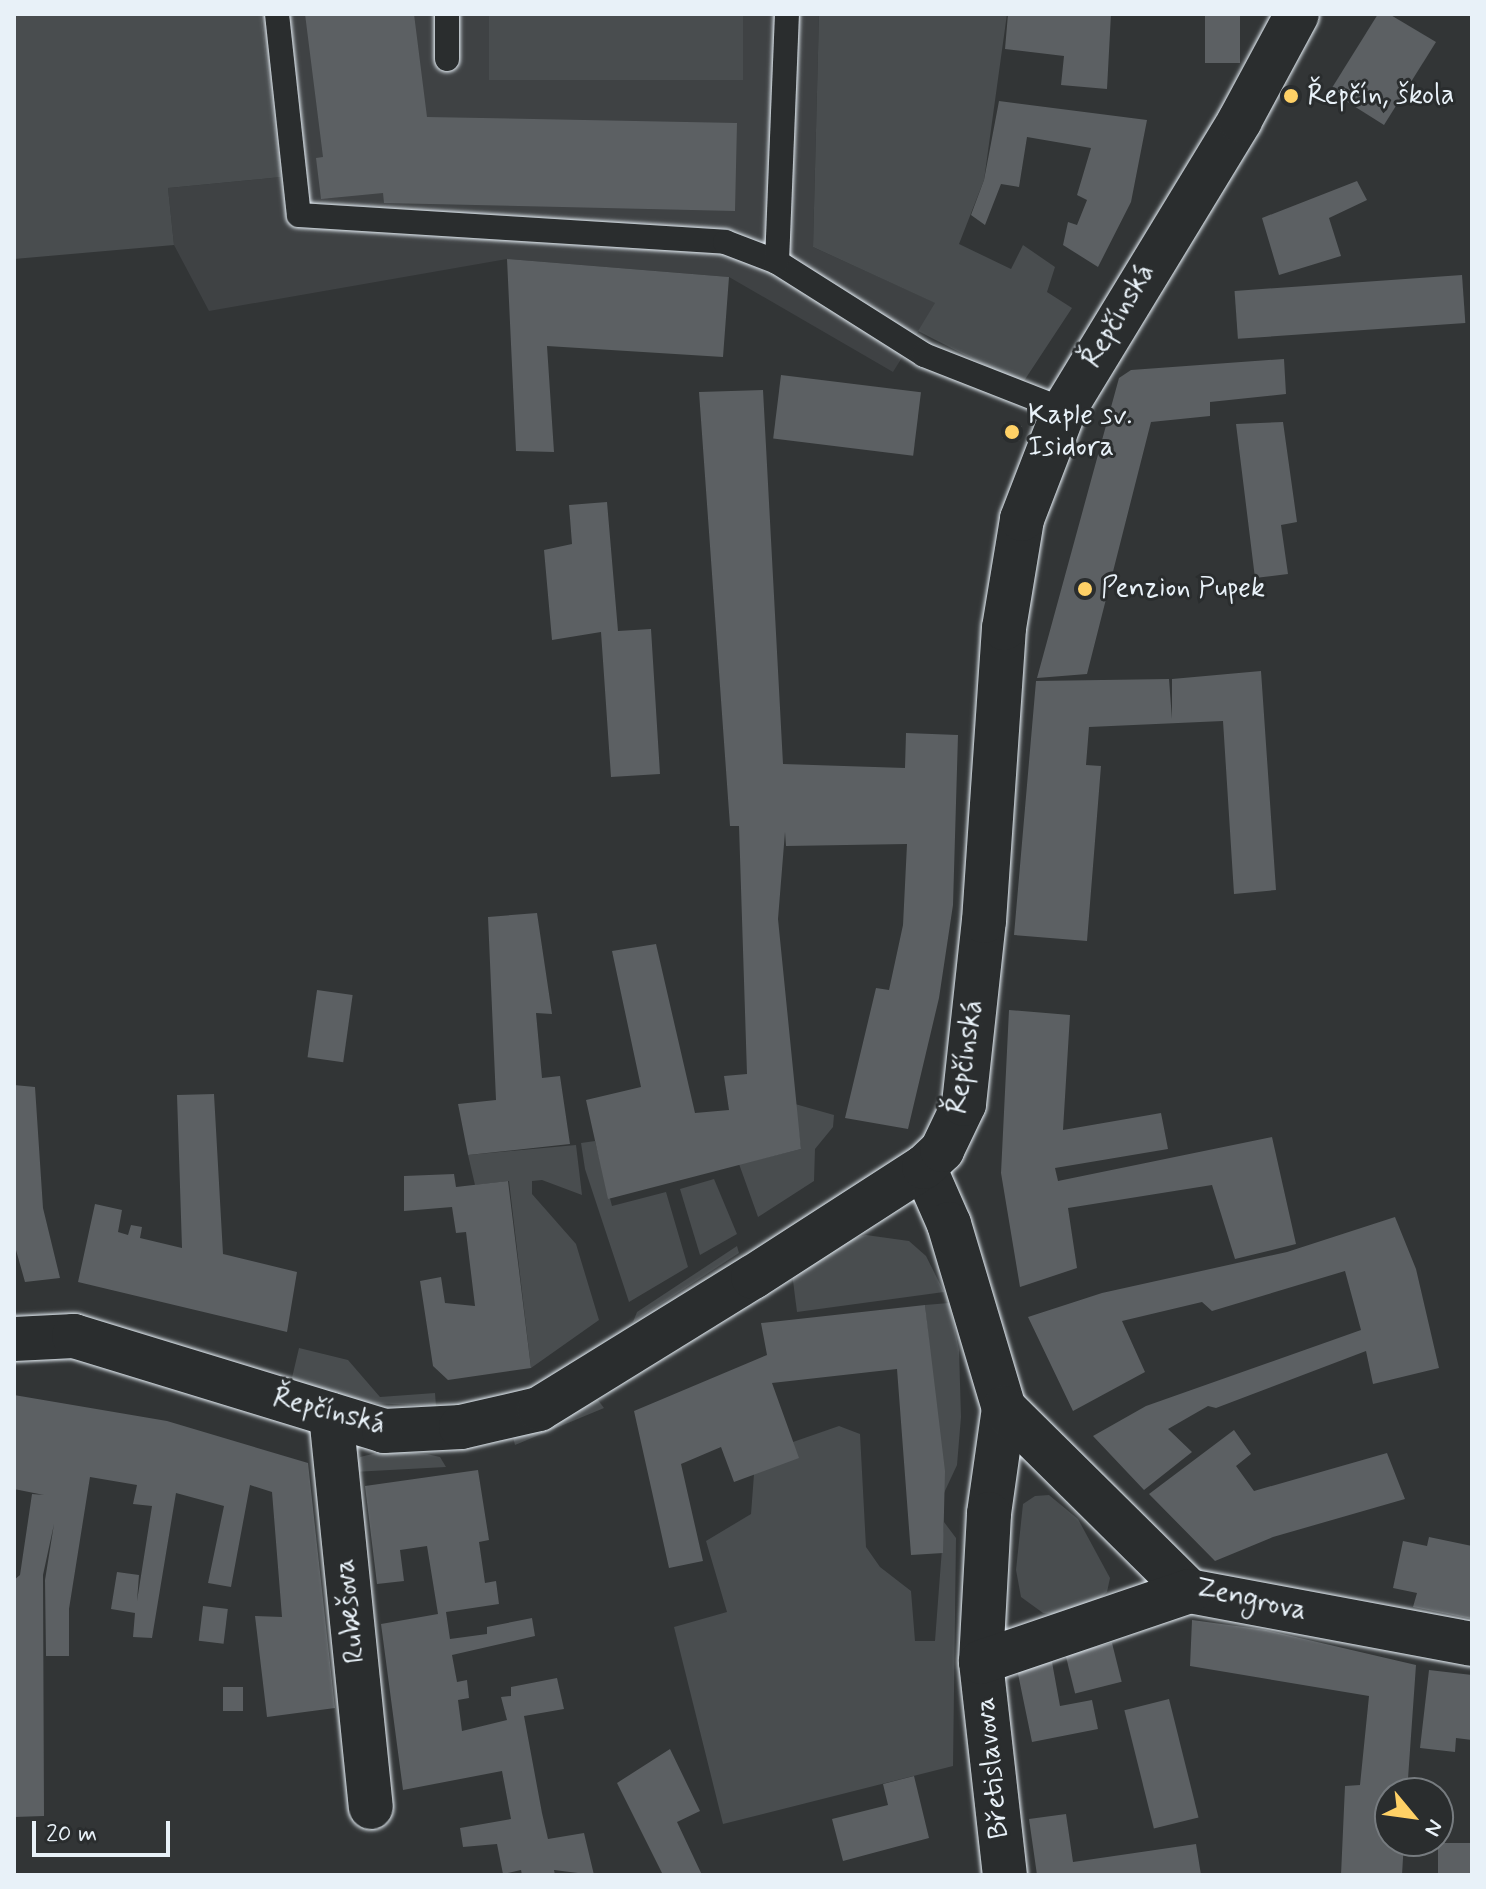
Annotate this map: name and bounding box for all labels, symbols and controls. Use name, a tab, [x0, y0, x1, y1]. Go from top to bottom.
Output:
place label: Řepčín, škola	[1307, 79, 1455, 113]
marker: Řepčín, škola	[1282, 87, 1300, 105]
street label: Řepčínská	[1075, 258, 1163, 374]
place label: Kaple sv. Isidora	[1028, 399, 1132, 465]
marker: Kaple sv. Isidora	[1003, 423, 1021, 441]
place label: Penzion Pupek	[1101, 572, 1266, 606]
marker: Penzion Pupek	[1076, 580, 1094, 598]
street label: Řepčínská	[940, 998, 992, 1116]
street label: Řepčínská	[269, 1381, 389, 1443]
street label: Rubešova	[329, 1557, 373, 1665]
street label: Zengrova	[1192, 1571, 1310, 1629]
street label: Břetislavova	[969, 1695, 1017, 1841]
north arrow	[1374, 1777, 1454, 1857]
scale bar	[36, 1805, 174, 1855]
text: N	[1417, 1814, 1449, 1841]
text: 20 m	[46, 1819, 97, 1850]

